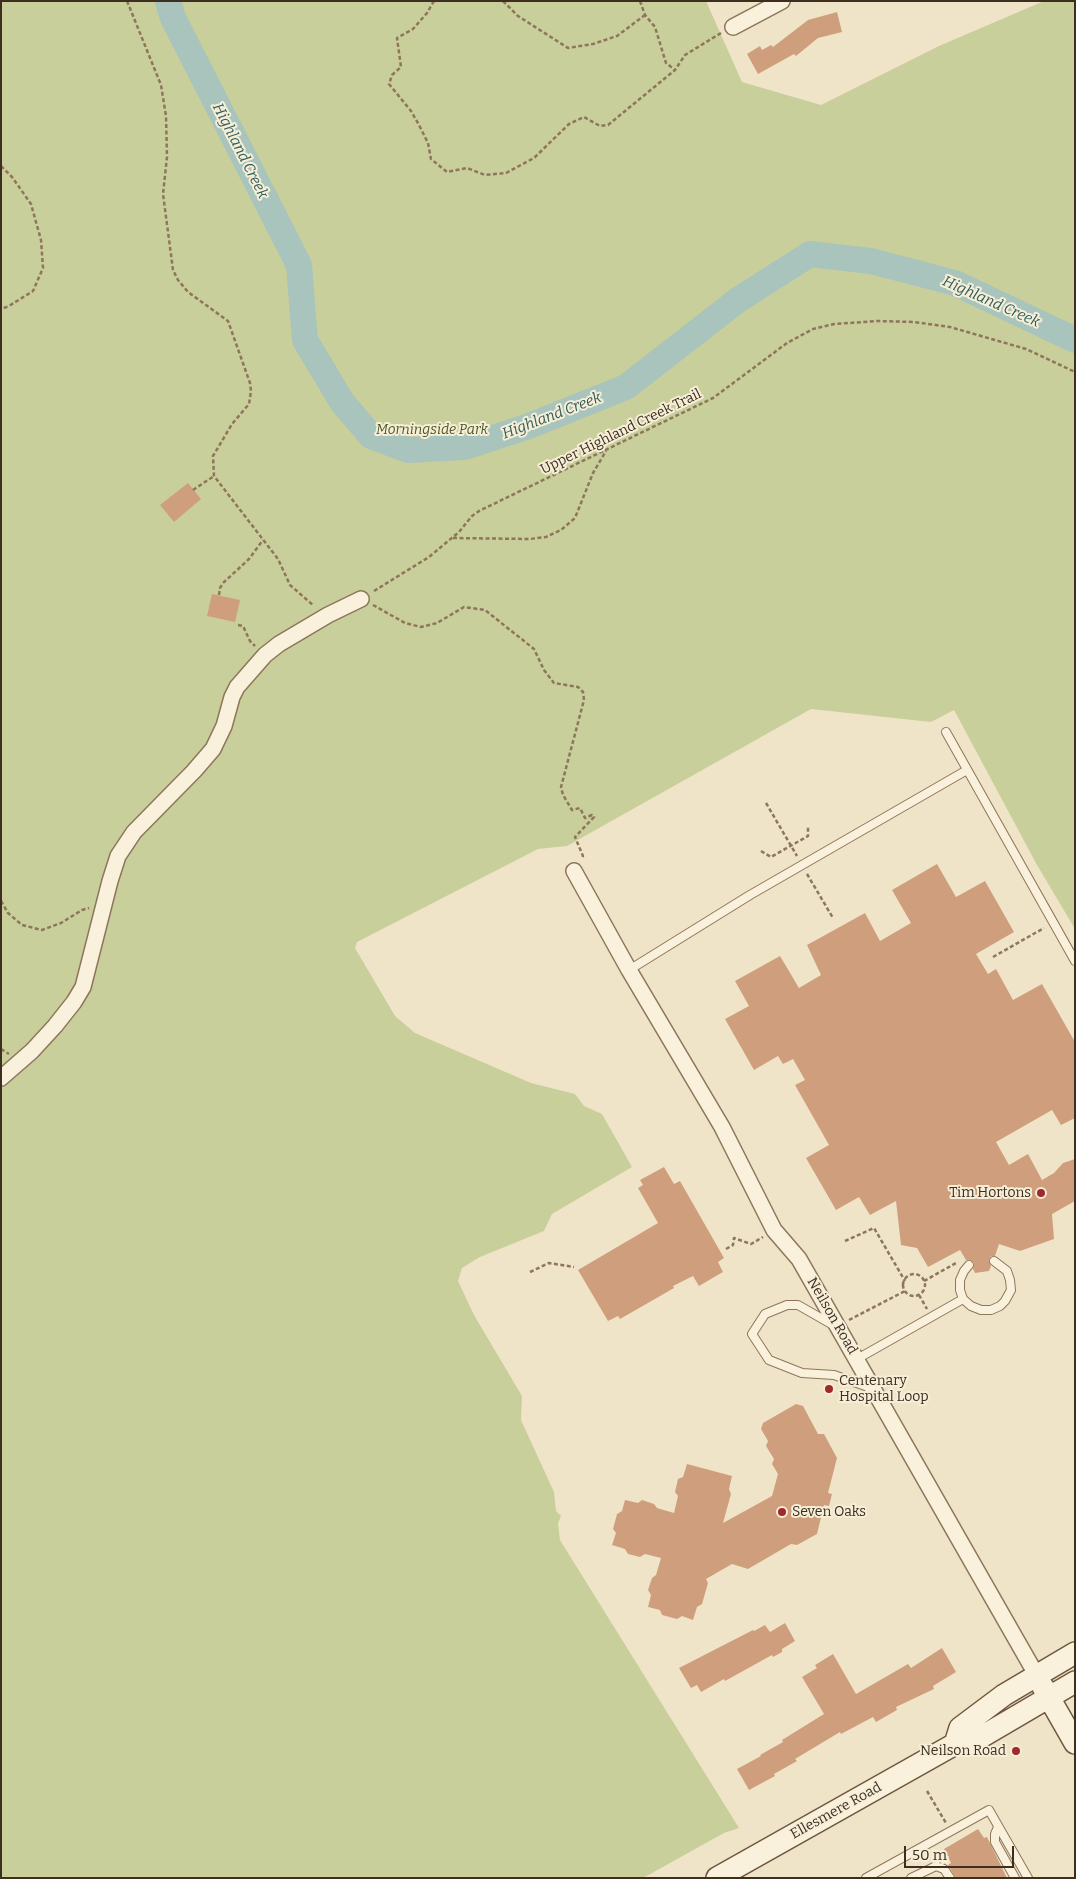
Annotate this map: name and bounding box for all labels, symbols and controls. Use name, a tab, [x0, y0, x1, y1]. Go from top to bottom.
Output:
water label: Highland Creek	[208, 100, 272, 202]
water label: Highland Creek	[939, 272, 1043, 332]
street label: Upper Highland Creek Trail	[538, 386, 704, 478]
water label: Highland Creek	[500, 389, 604, 443]
park label: Morningside Park	[376, 422, 488, 438]
place label: Tim Hortons	[949, 1185, 1031, 1201]
marker: Tim Hortons	[1035, 1187, 1047, 1199]
street label: Neilson Road	[803, 1275, 861, 1357]
place label: Centenary Hospital Loop	[839, 1373, 929, 1405]
marker: Centenary Hospital Loop	[823, 1383, 835, 1395]
place label: Seven Oaks	[792, 1504, 866, 1520]
marker: Seven Oaks	[776, 1506, 788, 1518]
place label: Neilson Road	[920, 1743, 1006, 1759]
marker: Neilson Road	[1010, 1745, 1022, 1757]
street label: Ellesmere Road	[788, 1779, 884, 1843]
scale bar	[906, 1836, 1016, 1868]
text: 50 m	[912, 1846, 947, 1864]

